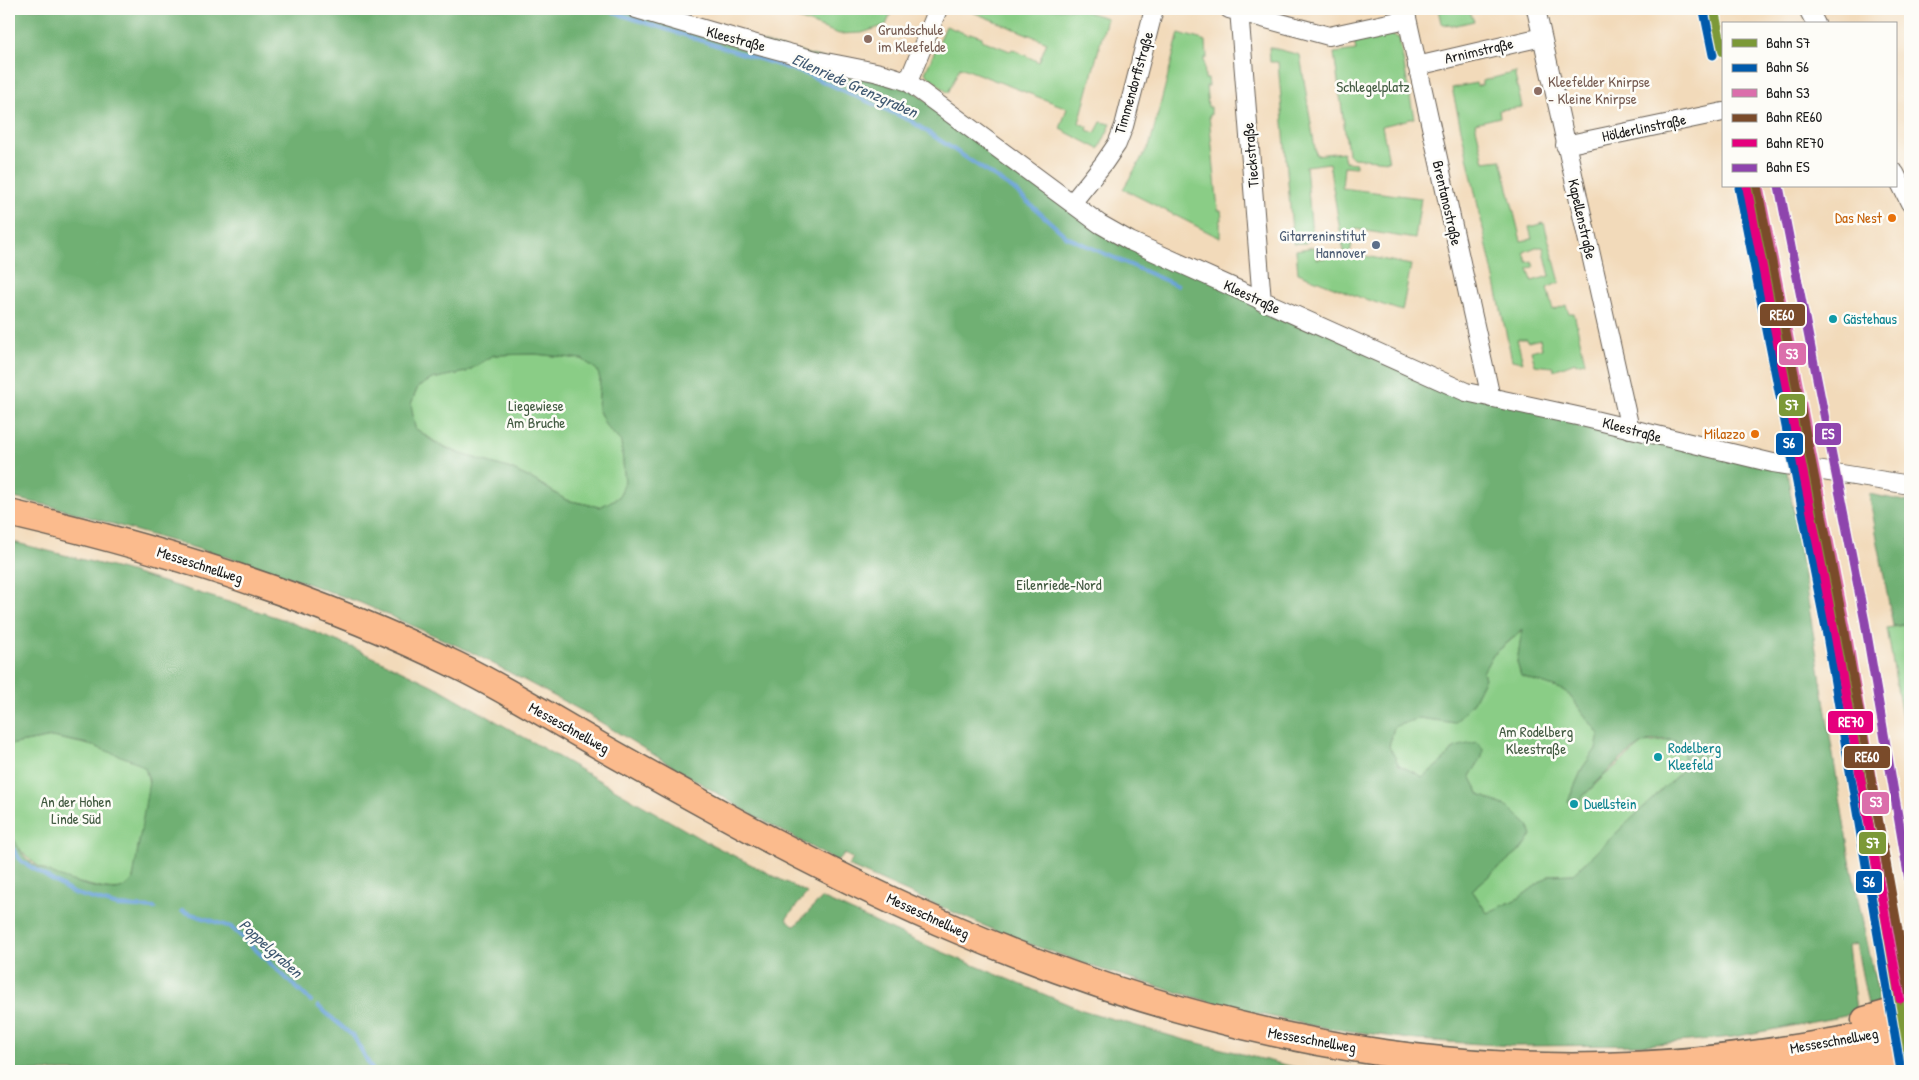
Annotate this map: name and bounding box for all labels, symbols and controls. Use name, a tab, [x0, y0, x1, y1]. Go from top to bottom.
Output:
place label: Grundschule im Kleefelde	[878, 19, 946, 57]
street label: Kleestraße	[704, 21, 768, 56]
legend	[1722, 22, 1896, 188]
street label: Timmendorffstraße	[1109, 29, 1158, 137]
street label: Arnimstraße	[1442, 32, 1515, 69]
text: Bahn S7	[1766, 32, 1810, 53]
marker: Grundschule im Kleefelde	[862, 33, 874, 45]
water label: Eilenriede Grenzgraben	[789, 48, 923, 123]
text: Bahn S6	[1766, 56, 1809, 77]
place label: Kleefelder Knirpse - Kleine Knirpse	[1548, 71, 1650, 109]
park label: Schlegelplatz	[1336, 76, 1410, 97]
text: Bahn S3	[1766, 82, 1810, 103]
marker: Kleefelder Knirpse - Kleine Knirpse	[1532, 85, 1544, 97]
text: Bahn RE60	[1766, 106, 1822, 127]
street label: Hölderlinstraße	[1600, 108, 1688, 147]
street label: Tieckstraße	[1237, 122, 1264, 188]
text: Bahn RE70	[1766, 132, 1824, 153]
text: Bahn ES	[1766, 156, 1810, 177]
street label: Brentanostraße	[1428, 158, 1467, 247]
street label: Kapellenstraße	[1563, 177, 1602, 261]
place label: Das Nest	[1835, 207, 1883, 228]
marker: Das Nest	[1886, 212, 1898, 224]
place label: Gitarreninstitut Hannover	[1279, 225, 1367, 263]
marker: Gitarreninstitut Hannover	[1370, 239, 1382, 251]
street label: Kleestraße	[1220, 274, 1284, 319]
line badge: RE60	[1759, 303, 1806, 327]
text: RE60	[1770, 305, 1795, 324]
place label: Gästehaus	[1843, 308, 1897, 329]
marker: Gästehaus	[1827, 313, 1839, 325]
line badge: S3	[1778, 342, 1807, 366]
text: S3	[1786, 344, 1799, 363]
line badge: S7	[1778, 393, 1806, 417]
park label: Liegewiese Am Bruche	[507, 395, 565, 433]
text: S7	[1785, 395, 1799, 414]
street label: Kleestraße	[1600, 412, 1664, 447]
line badge: ES	[1814, 422, 1842, 446]
place label: Milazzo	[1704, 423, 1745, 444]
text: ES	[1822, 424, 1835, 443]
marker: Milazzo	[1749, 428, 1761, 440]
line badge: S6	[1775, 432, 1804, 456]
text: S6	[1783, 433, 1795, 452]
street label: Messeschnellweg	[155, 541, 246, 588]
park label: Eilenriede-Nord	[1016, 574, 1102, 595]
street label: Messeschnellweg	[525, 697, 614, 759]
line badge: RE70	[1827, 710, 1874, 734]
text: RE70	[1838, 712, 1865, 731]
park label: Am Rodelberg Kleestraße	[1499, 721, 1573, 759]
place label: Rodelberg Kleefeld	[1668, 737, 1722, 775]
line badge: RE60	[1843, 745, 1891, 769]
text: RE60	[1855, 747, 1880, 766]
marker: Rodelberg Kleefeld	[1652, 751, 1664, 763]
park label: An der Hohen Linde Süd	[41, 791, 112, 829]
line badge: S3	[1861, 791, 1890, 815]
text: S3	[1870, 792, 1883, 811]
place label: Duellstein	[1584, 793, 1637, 814]
marker: Duellstein	[1568, 798, 1580, 810]
line badge: S7	[1858, 831, 1887, 855]
text: S7	[1866, 833, 1880, 852]
line badge: S6	[1855, 870, 1883, 894]
text: S6	[1863, 872, 1875, 891]
street label: Messeschnellweg	[883, 887, 973, 944]
water label: Poppelgraben	[235, 914, 309, 984]
street label: Messeschnellweg	[1266, 1021, 1358, 1058]
street label: Messeschnellweg	[1788, 1022, 1880, 1059]

